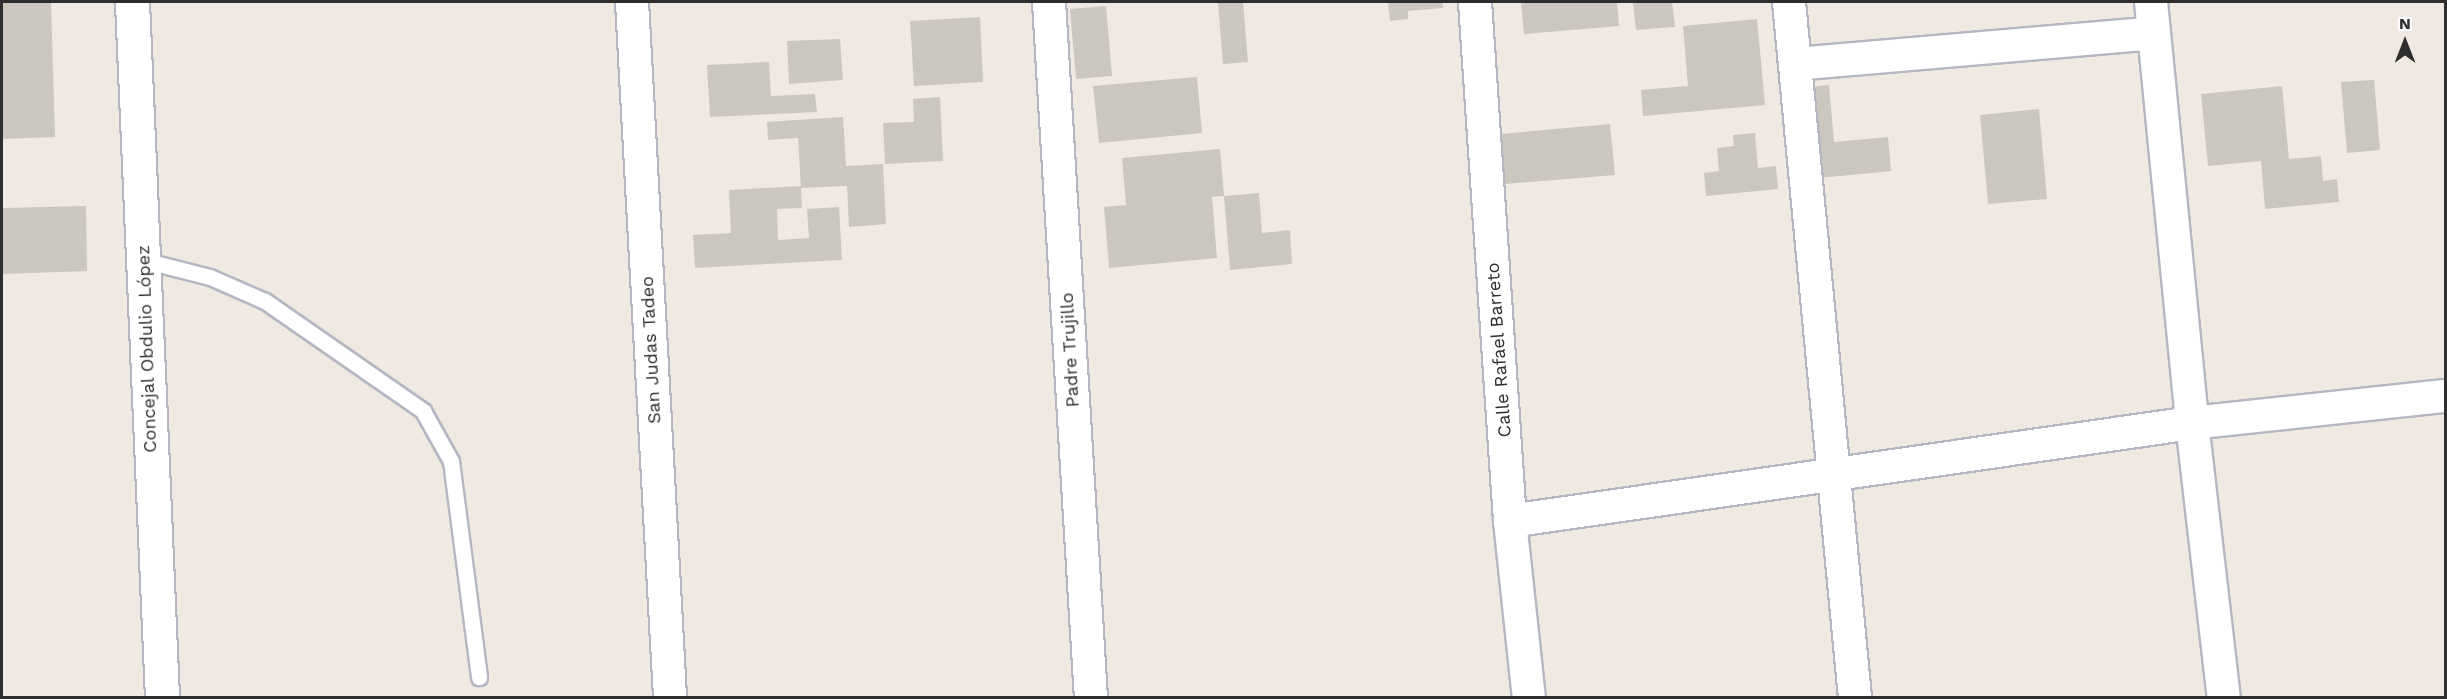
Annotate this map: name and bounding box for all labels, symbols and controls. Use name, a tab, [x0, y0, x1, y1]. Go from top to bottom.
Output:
north arrow	[2375, 12, 2435, 72]
text: N	[2399, 14, 2411, 33]
street label: Concejal Obdulio López	[133, 245, 161, 453]
street label: Calle Rafael Barreto	[1482, 262, 1516, 438]
street label: San Judas Tadeo	[636, 275, 666, 425]
street label: Padre Trujillo	[1056, 292, 1084, 408]

